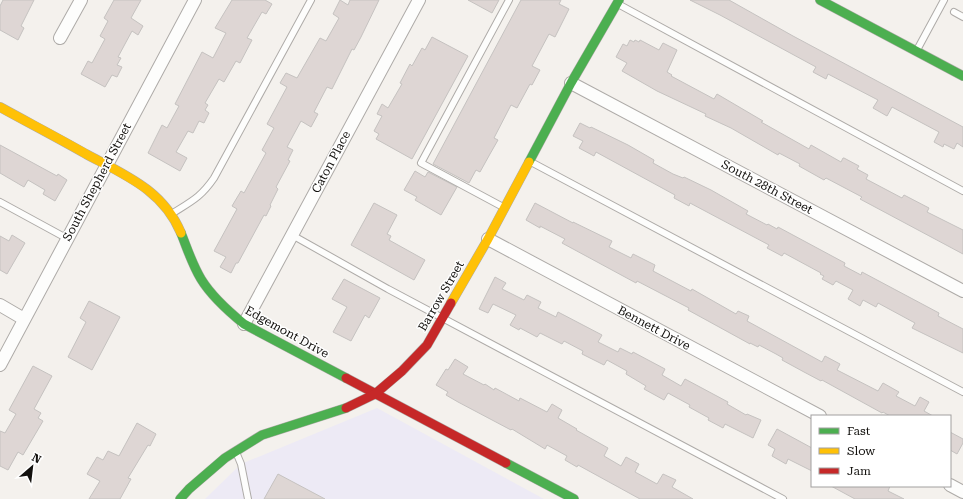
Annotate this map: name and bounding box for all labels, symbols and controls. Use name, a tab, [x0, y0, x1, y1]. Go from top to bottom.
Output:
street label: South Shepherd Street	[60, 120, 134, 243]
street label: Caton Place	[309, 128, 353, 196]
street label: South 28th Street	[719, 157, 815, 217]
street label: Barrow Street	[415, 258, 467, 334]
street label: Edgemont Drive	[243, 303, 332, 361]
street label: Bennett Drive	[615, 303, 693, 353]
legend	[811, 415, 951, 487]
text: Fast	[847, 424, 871, 438]
text: Slow	[847, 444, 875, 458]
north arrow	[12, 447, 52, 487]
text: N	[30, 451, 44, 467]
text: Jam	[847, 464, 871, 478]

